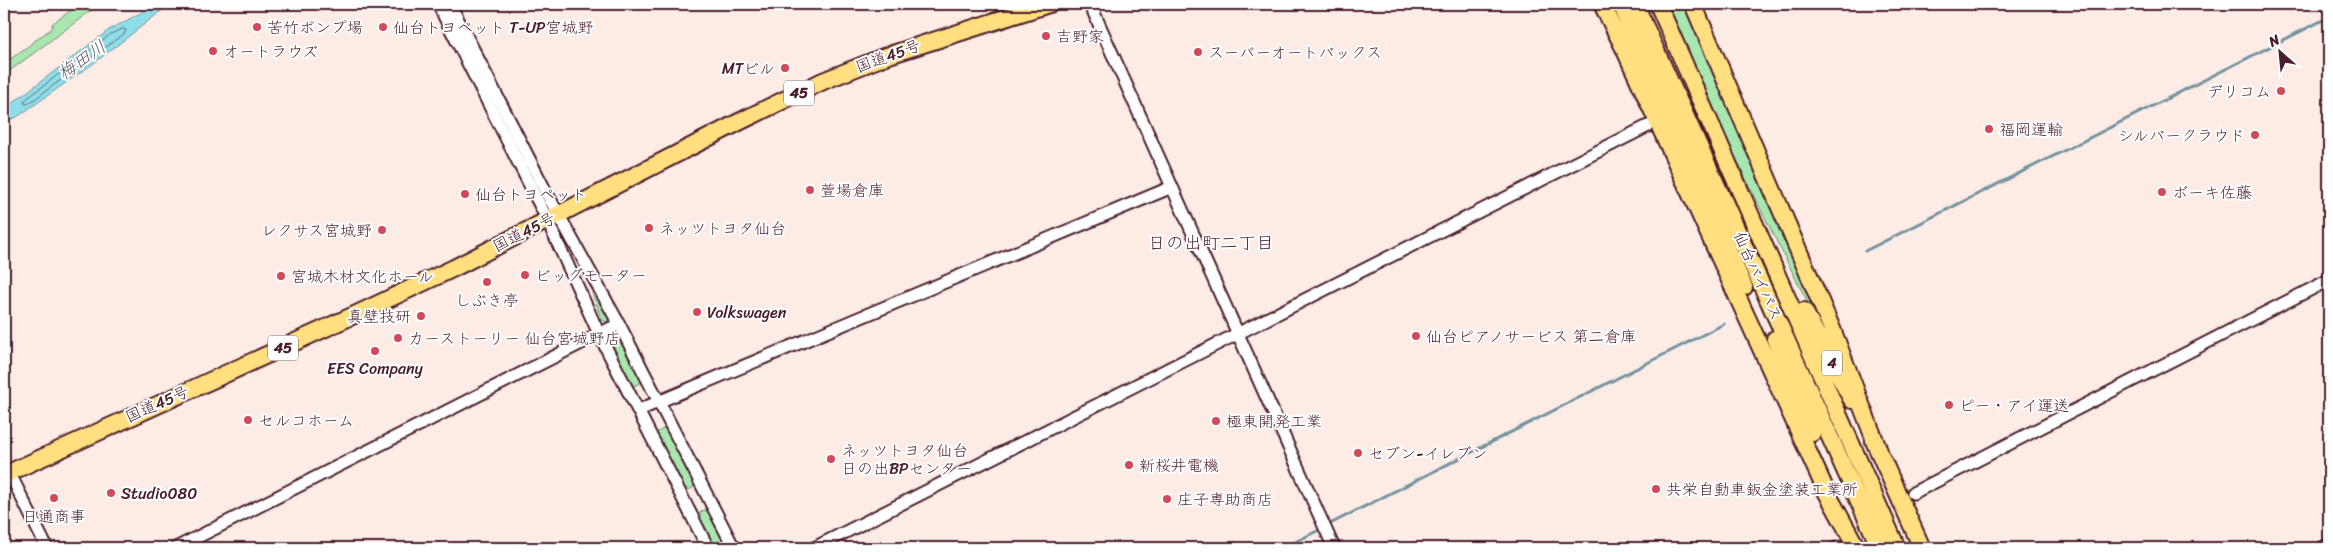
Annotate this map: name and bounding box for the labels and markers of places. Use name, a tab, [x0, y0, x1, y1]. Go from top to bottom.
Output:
place label: 苦竹ポンプ場	[267, 13, 363, 42]
place label: 仙台トヨペット T-UP宮城野	[393, 13, 593, 42]
marker: 苦竹ポンプ場	[251, 21, 263, 33]
marker: 仙台トヨペット T-UP宮城野	[377, 21, 389, 33]
place label: 吉野家	[1056, 22, 1104, 51]
marker: 吉野家	[1040, 30, 1052, 42]
place label: オートラウズ	[223, 37, 318, 66]
place label: スーパーオートバックス	[1208, 38, 1382, 67]
marker: オートラウズ	[207, 45, 219, 57]
marker: スーパーオートバックス	[1192, 46, 1204, 58]
place label: MTビル	[722, 54, 775, 83]
marker: MTビル	[779, 62, 791, 74]
place label: デリコム	[2207, 77, 2271, 106]
marker: デリコム	[2275, 85, 2287, 97]
place label: 福岡運輸	[1999, 115, 2063, 144]
place label: シルバークラウド	[2118, 121, 2245, 150]
marker: 福岡運輸	[1983, 123, 1995, 135]
marker: シルバークラウド	[2249, 129, 2261, 141]
place label: 萱場倉庫	[820, 176, 884, 205]
place label: ボーキ佐藤	[2172, 178, 2252, 207]
place label: 仙台トヨペット	[475, 180, 587, 209]
marker: 萱場倉庫	[804, 184, 816, 196]
marker: ボーキ佐藤	[2156, 186, 2168, 198]
marker: 仙台トヨペット	[459, 188, 471, 200]
place label: ネッツトヨタ仙台	[659, 214, 786, 243]
place label: レクサス宮城野	[261, 216, 372, 245]
marker: ネッツトヨタ仙台	[643, 222, 655, 234]
marker: レクサス宮城野	[376, 224, 388, 236]
place label: ビッグモーター	[535, 261, 647, 290]
place label: 宮城木材文化ホール	[291, 262, 434, 291]
marker: ビッグモーター	[519, 269, 531, 281]
marker: 宮城木材文化ホール	[275, 270, 287, 282]
marker: しぶき亭	[481, 276, 493, 288]
place label: しぶき亭	[455, 286, 519, 315]
place label: Volkswagen	[707, 298, 787, 327]
place label: 真壁技研	[347, 302, 411, 331]
marker: Volkswagen	[691, 306, 703, 318]
marker: 真壁技研	[415, 310, 427, 322]
place label: 仙台ピアノサービス 第二倉庫	[1426, 322, 1636, 351]
place label: カーストーリー 仙台宮城野店	[408, 324, 620, 353]
marker: 仙台ピアノサービス 第二倉庫	[1410, 330, 1422, 342]
marker: カーストーリー 仙台宮城野店	[392, 332, 404, 344]
marker: EES Company	[369, 345, 381, 357]
place label: EES Company	[327, 354, 424, 383]
place label: ピー・アイ運送	[1959, 391, 2069, 420]
marker: ピー・アイ運送	[1943, 399, 1955, 411]
place label: セルコホーム	[258, 406, 354, 435]
place label: 極東開発工業	[1226, 407, 1322, 436]
marker: セルコホーム	[242, 414, 254, 426]
marker: 極東開発工業	[1210, 415, 1222, 427]
place label: ネッツトヨタ仙台 日の出BPセンター	[841, 436, 972, 483]
place label: セブン-イレブン	[1368, 439, 1487, 468]
marker: セブン-イレブン	[1352, 447, 1364, 459]
place label: 新桜井電機	[1139, 451, 1219, 480]
marker: ネッツトヨタ仙台 日の出BPセンター	[825, 453, 837, 465]
marker: 新桜井電機	[1123, 459, 1135, 471]
place label: 共栄自動車鈑金塗装工業所	[1666, 475, 1858, 504]
place label: Studio080	[121, 479, 197, 508]
marker: 共栄自動車鈑金塗装工業所	[1650, 483, 1662, 495]
place label: 庄子専助商店	[1177, 485, 1273, 514]
marker: Studio080	[105, 487, 117, 499]
marker: 日通商事	[48, 492, 60, 504]
marker: 庄子専助商店	[1161, 493, 1173, 505]
place label: 日通商事	[22, 502, 86, 531]

